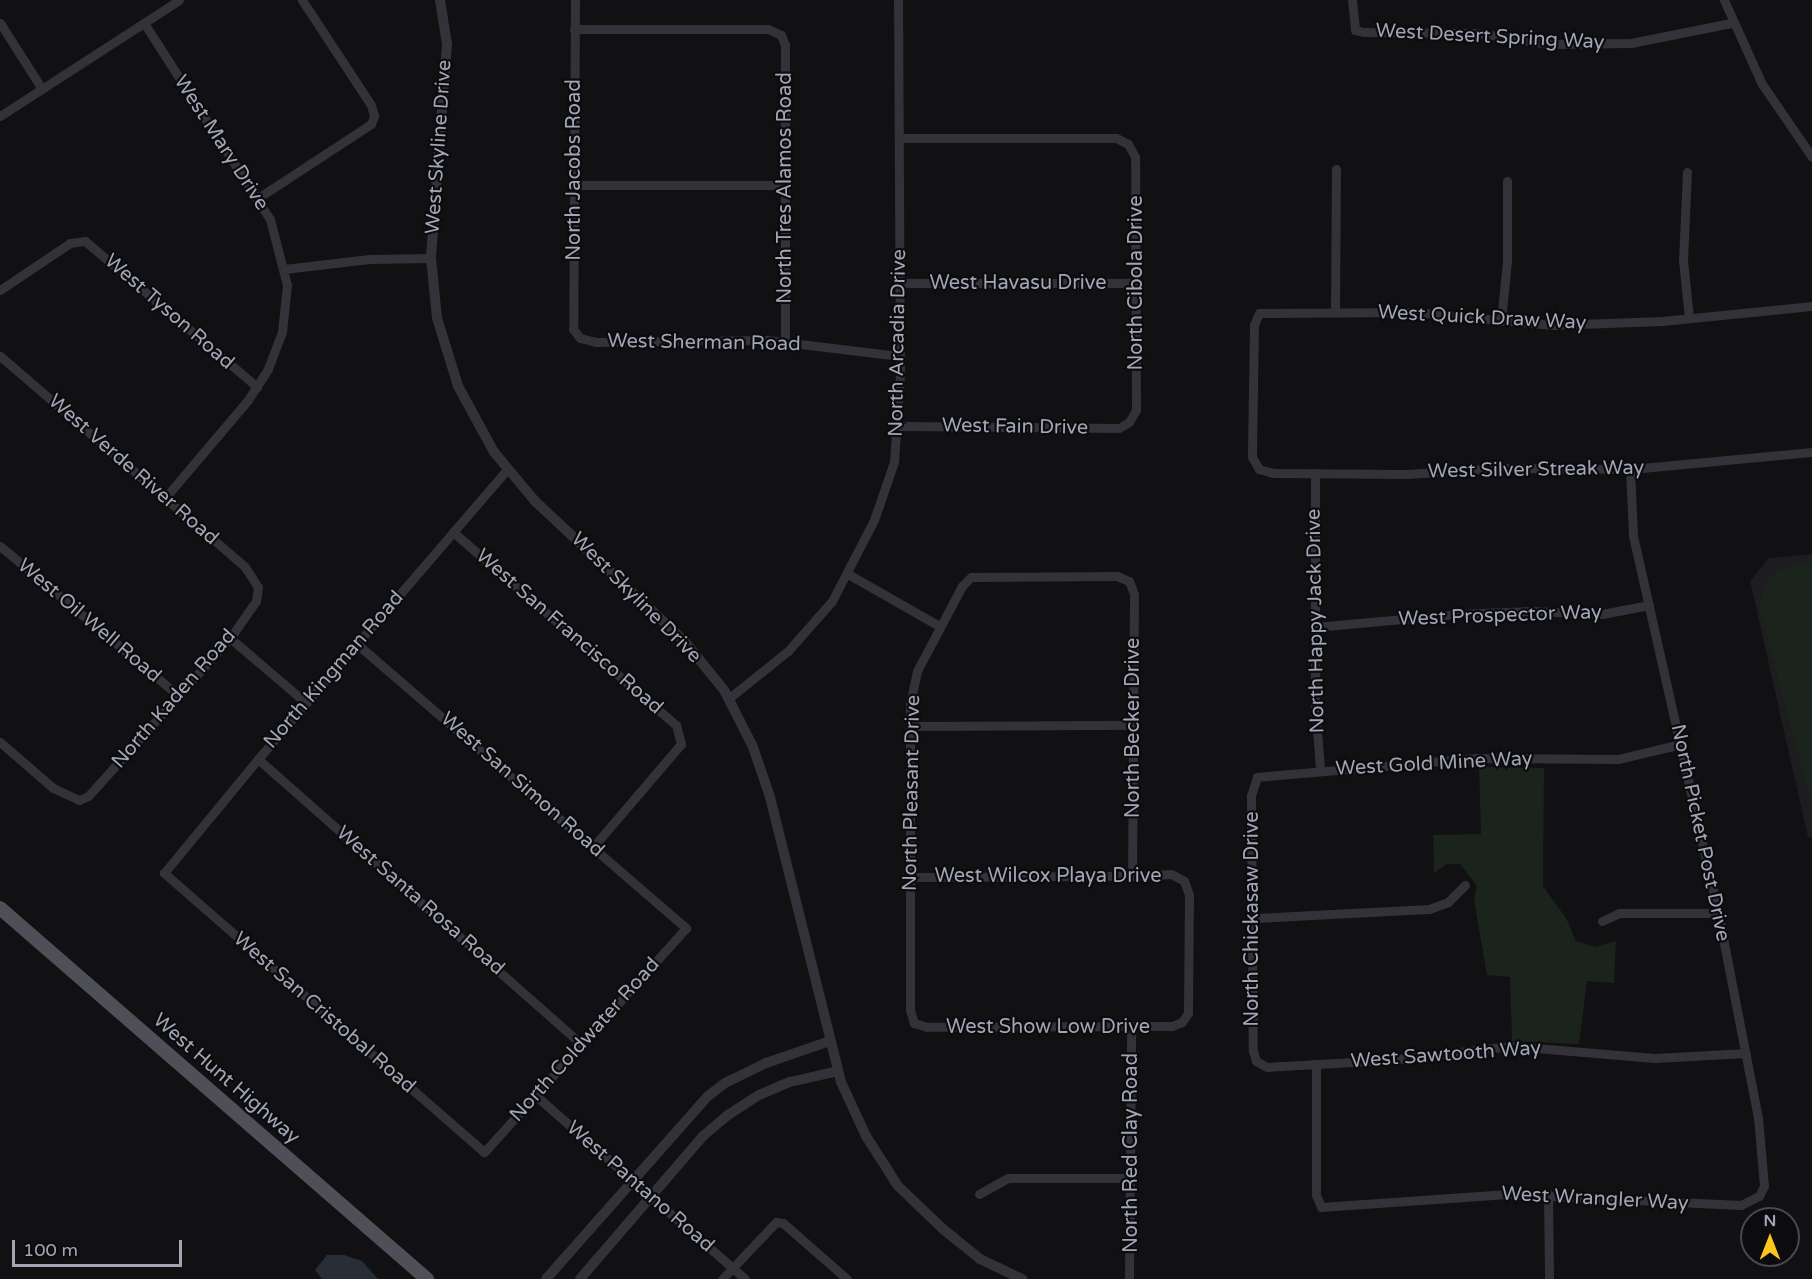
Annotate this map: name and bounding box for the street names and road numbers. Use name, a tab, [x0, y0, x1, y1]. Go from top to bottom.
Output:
street label: West Desert Spring Way	[1375, 19, 1605, 55]
street label: West Skyline Drive	[421, 59, 457, 235]
street label: West Mary Drive	[168, 71, 274, 215]
street label: North Tres Alamos Road	[773, 72, 797, 304]
street label: North Jacobs Road	[562, 79, 586, 261]
street label: North Cibola Drive	[1124, 196, 1148, 370]
street label: West Tyson Road	[99, 249, 239, 375]
street label: North Arcadia Drive	[884, 249, 912, 437]
street label: West Havasu Drive	[929, 271, 1107, 295]
street label: West Quick Draw Way	[1377, 301, 1587, 335]
street label: West Sherman Road	[607, 329, 801, 357]
street label: West Verde River Road	[43, 390, 223, 550]
street label: West Fain Drive	[942, 414, 1088, 440]
street label: West Silver Streak Way	[1428, 456, 1644, 484]
street label: North Happy Jack Drive	[1302, 509, 1330, 733]
street label: West Skyline Drive	[566, 528, 706, 668]
street label: West San Francisco Road	[471, 544, 667, 720]
street label: West Oil Well Road	[12, 554, 166, 688]
street label: North Kingman Road	[259, 586, 409, 754]
street label: West Prospector Way	[1398, 600, 1602, 632]
street label: North Kaden Road	[107, 624, 241, 774]
street label: North Becker Drive	[1121, 638, 1145, 818]
street label: North Pleasant Drive	[898, 695, 926, 891]
street label: West San Simon Road	[435, 707, 609, 863]
street label: North Picket Post Drive	[1665, 722, 1735, 944]
street label: West Gold Mine Way	[1335, 747, 1533, 781]
street label: North Chickasaw Drive	[1240, 811, 1264, 1027]
street label: West Santa Rosa Road	[331, 821, 509, 981]
street label: West Wilcox Playa Drive	[934, 864, 1162, 888]
street label: West San Cristobal Road	[228, 927, 420, 1099]
street label: North Coldwater Road	[505, 953, 665, 1127]
street label: West Hunt Highway	[148, 1009, 304, 1149]
street label: West Show Low Drive	[946, 1015, 1150, 1039]
street label: West Sawtooth Way	[1350, 1036, 1542, 1074]
street label: North Red Clay Road	[1119, 1053, 1143, 1253]
street label: West Pantano Road	[561, 1116, 719, 1258]
street label: West Wrangler Way	[1501, 1182, 1689, 1216]

